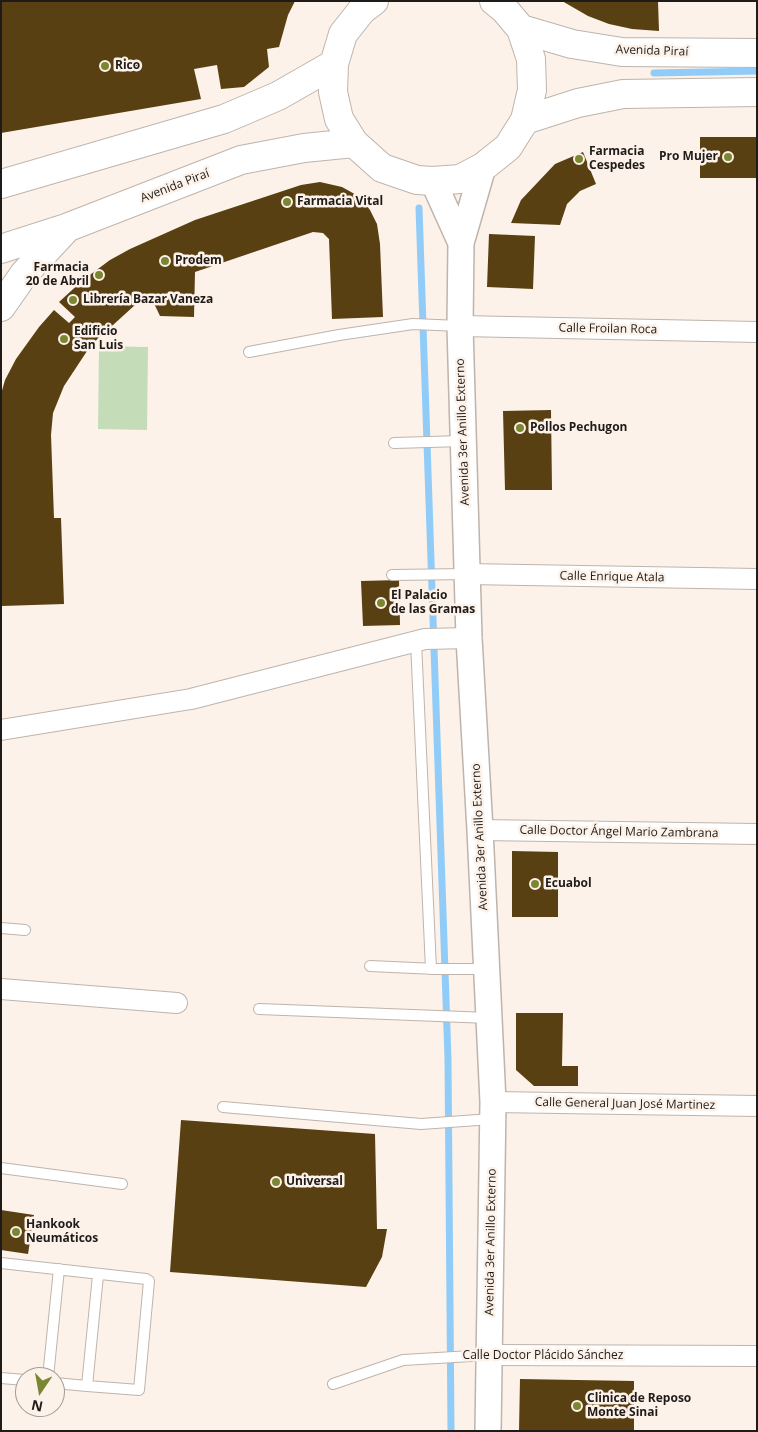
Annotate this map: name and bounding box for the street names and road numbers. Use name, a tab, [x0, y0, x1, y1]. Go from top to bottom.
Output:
street label: Avenida Piraí	[615, 43, 689, 59]
street label: Avenida Piraí	[138, 166, 212, 206]
street label: Calle Froilan Roca	[559, 321, 657, 337]
street label: Avenida 3er Anillo Externo	[453, 358, 473, 506]
street label: Calle Enrique Atala	[559, 569, 665, 585]
street label: Avenida 3er Anillo Externo	[469, 763, 491, 911]
street label: Calle Doctor Ángel Mario Zambrana	[519, 823, 719, 841]
street label: Calle General Juan José Martinez	[535, 1095, 715, 1113]
street label: Avenida 3er Anillo Externo	[483, 1168, 499, 1316]
street label: Calle Doctor Plácido Sánchez	[463, 1349, 623, 1363]

